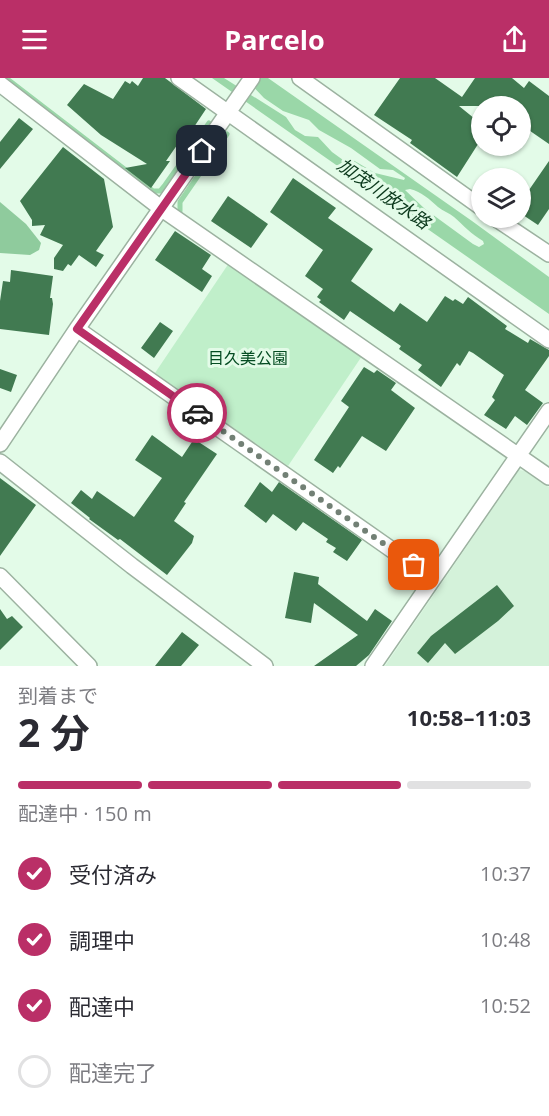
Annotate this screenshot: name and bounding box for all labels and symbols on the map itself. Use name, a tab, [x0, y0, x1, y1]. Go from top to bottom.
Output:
pin	[176, 125, 227, 176]
water label: 加茂川放水路	[333, 152, 437, 235]
park label: 目久美公園	[208, 347, 288, 369]
courier	[167, 383, 227, 443]
pin	[388, 539, 439, 590]

